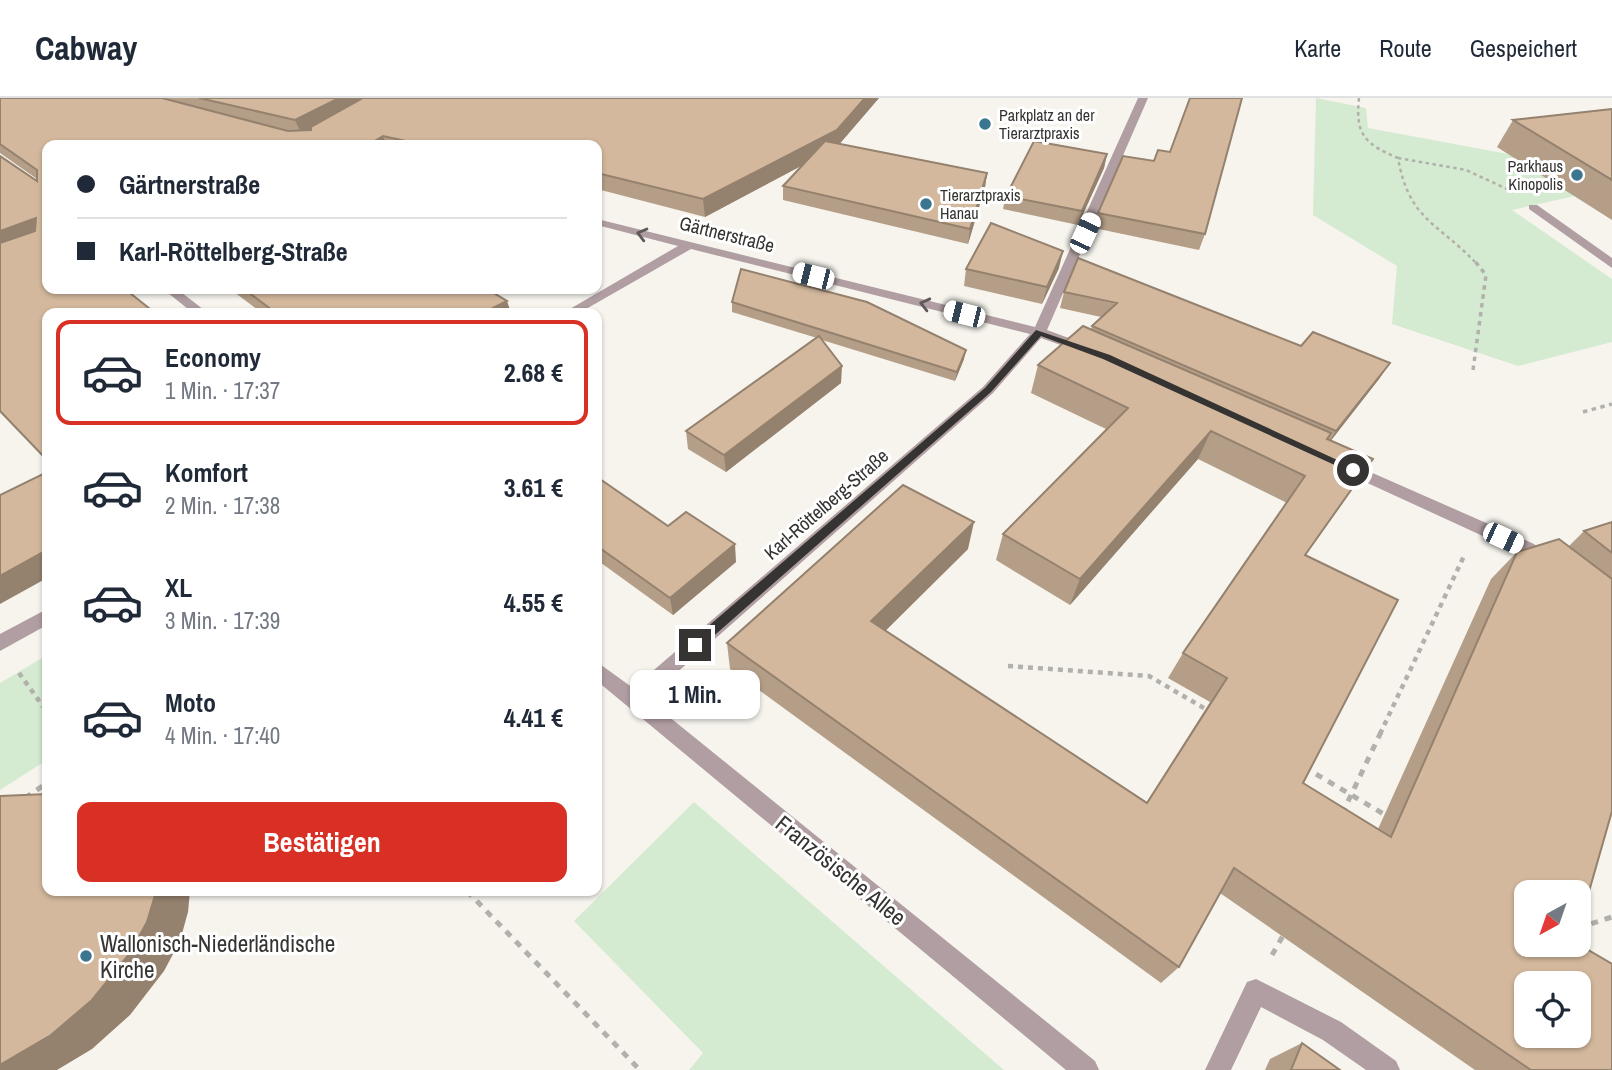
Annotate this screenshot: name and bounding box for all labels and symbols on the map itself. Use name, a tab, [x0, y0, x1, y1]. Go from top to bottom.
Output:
place label: Parkplatz an der Tierarztpraxis	[999, 104, 1095, 144]
marker: Parkplatz an der Tierarztpraxis	[977, 116, 993, 132]
place label: Parkhaus Kinopolis	[1508, 155, 1563, 195]
marker: Parkhaus Kinopolis	[1569, 167, 1585, 183]
place label: Tierarztpraxis Hanau	[940, 184, 1021, 224]
marker: Tierarztpraxis Hanau	[918, 196, 934, 212]
street label: Gärtnerstraße	[677, 210, 777, 258]
car	[1067, 210, 1104, 256]
one-way arrow	[636, 228, 648, 242]
car	[791, 261, 836, 291]
one-way arrow	[919, 298, 931, 312]
car	[942, 299, 987, 329]
street label: Karl-Röttelberg-Straße	[758, 443, 894, 565]
route start	[1337, 454, 1369, 486]
car	[1480, 520, 1527, 556]
route end	[679, 629, 711, 661]
callout: 1 Min.	[630, 670, 760, 718]
street label: Französische Allee	[769, 808, 913, 932]
north arrow	[1514, 880, 1591, 957]
place label: Wallonisch-Niederländische Kirche	[100, 928, 335, 985]
marker: Wallonisch-Niederländische Kirche	[78, 948, 94, 964]

